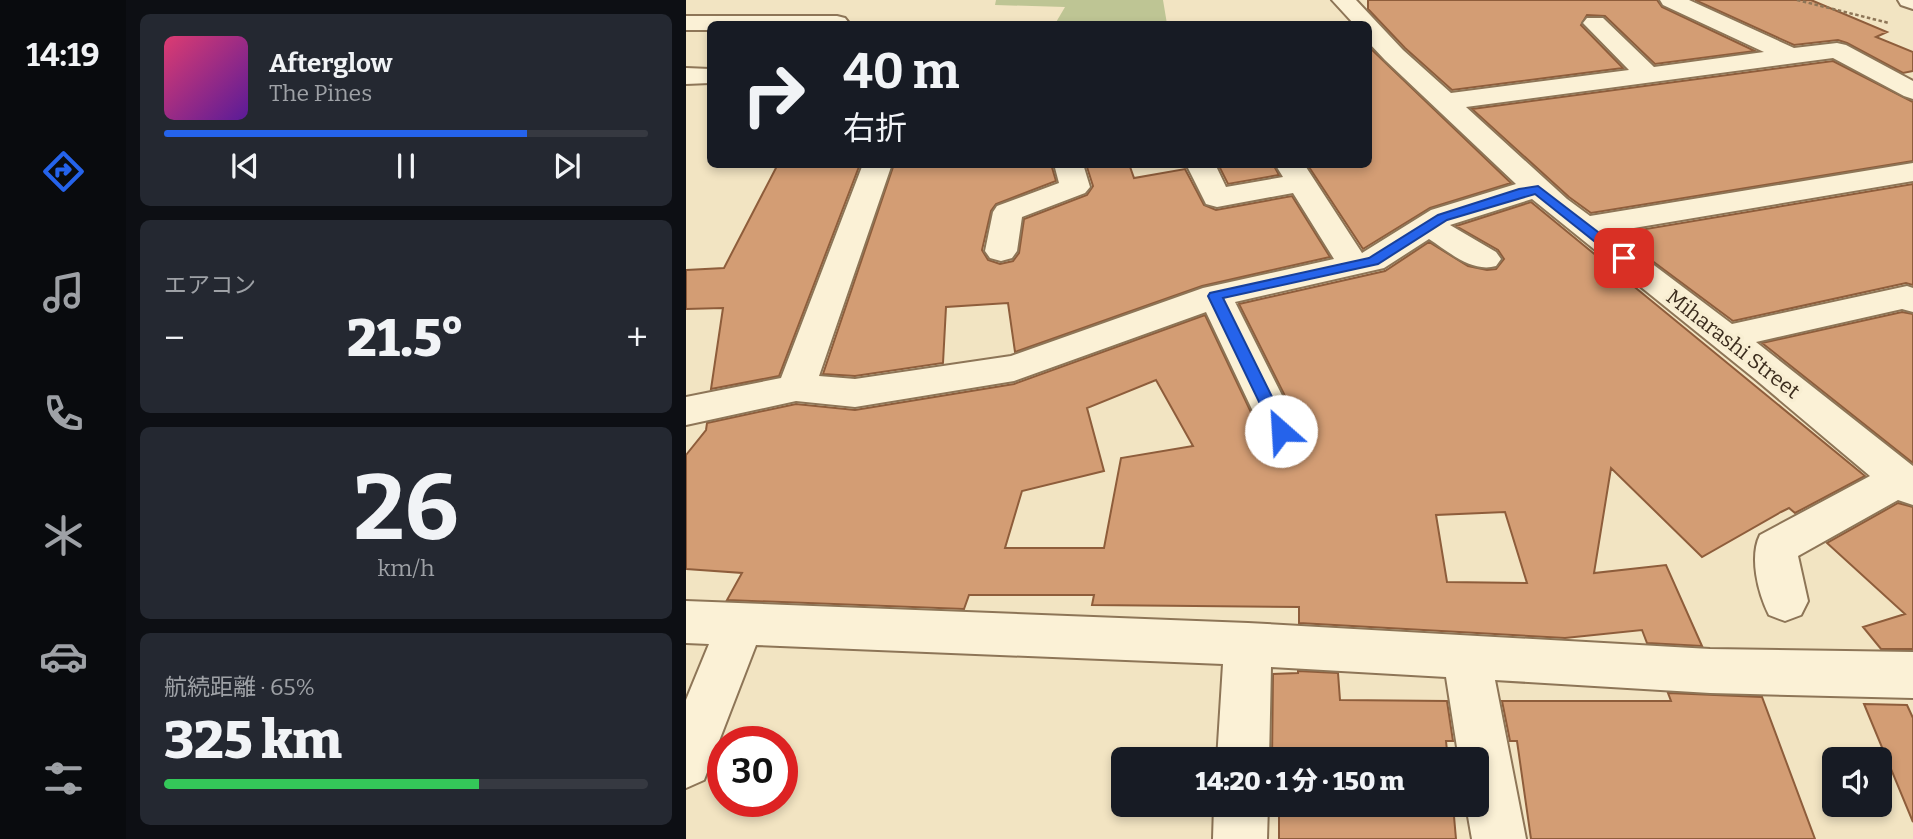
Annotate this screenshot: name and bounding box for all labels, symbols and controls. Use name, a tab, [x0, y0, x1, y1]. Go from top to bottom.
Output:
text: 14:19	[26, 36, 100, 74]
text: 40 m	[843, 42, 960, 101]
text: Afterglow	[269, 48, 392, 79]
icon: right	[728, 49, 819, 140]
text: The Pines	[269, 79, 372, 107]
text: 右折	[843, 109, 907, 147]
icon: directions	[39, 147, 88, 196]
icon: previous	[226, 147, 264, 185]
icon: pause	[387, 147, 425, 185]
icon: next	[548, 147, 586, 185]
pin	[1594, 228, 1654, 288]
icon: arrive	[1605, 239, 1643, 277]
icon: music	[39, 268, 88, 317]
text: エアコン	[164, 271, 256, 299]
street label: Miharashi Street	[1661, 284, 1805, 404]
text: 21.5°	[347, 307, 464, 370]
text: −	[164, 315, 185, 361]
text: +	[626, 315, 648, 361]
icon: phone	[39, 389, 88, 438]
position arrow	[1244, 394, 1318, 468]
text: 26	[353, 454, 459, 563]
icon: climate	[39, 511, 88, 560]
text: km/h	[378, 554, 434, 582]
icon: car	[39, 632, 88, 681]
text: 航続距離 · 65%	[164, 673, 315, 701]
text: 325 km	[164, 709, 342, 772]
speed limit sign: 30	[707, 726, 798, 817]
map controls	[1822, 747, 1892, 817]
button: sound	[1822, 747, 1892, 817]
icon: filters	[39, 754, 88, 803]
text: 14:20 · 1 分 · 150 m	[1195, 766, 1405, 797]

